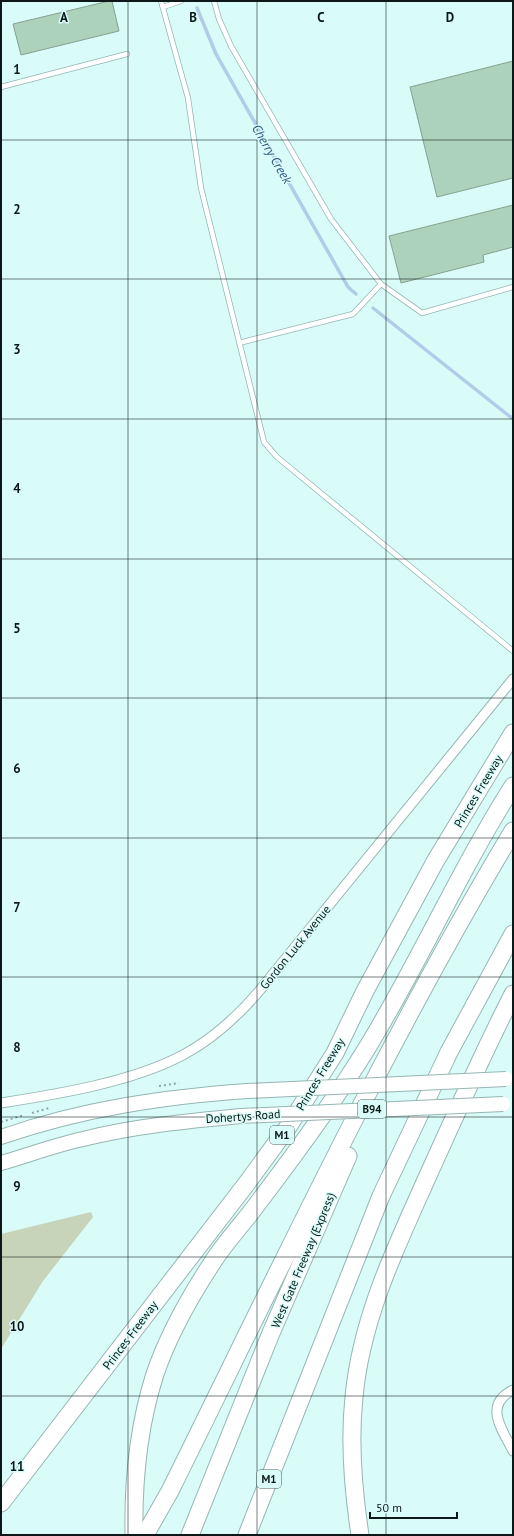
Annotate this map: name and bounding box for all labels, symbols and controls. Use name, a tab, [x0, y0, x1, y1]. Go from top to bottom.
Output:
text: A	[60, 9, 68, 26]
text: B	[189, 9, 197, 26]
text: C	[317, 9, 325, 26]
text: D	[446, 9, 454, 26]
text: 1	[13, 61, 21, 78]
water label: Cherry Creek	[248, 121, 296, 188]
text: 2	[13, 201, 21, 218]
text: 3	[13, 341, 21, 358]
text: 4	[13, 480, 21, 497]
text: 5	[13, 620, 21, 637]
street label: Princes Freeway	[450, 752, 506, 830]
text: 6	[13, 760, 21, 777]
text: 7	[13, 899, 21, 916]
street label: Gordon Luck Avenue	[256, 902, 334, 992]
street label: Princes Freeway	[292, 1035, 348, 1113]
text: 8	[13, 1039, 21, 1056]
road number: B94	[358, 1100, 386, 1118]
street label: Dohertys Road	[205, 1106, 281, 1126]
road number: M1	[270, 1126, 294, 1144]
text: 9	[13, 1178, 21, 1195]
street label: West Gate Freeway (Express)	[268, 1190, 338, 1330]
street label: Princes Freeway	[99, 1297, 161, 1372]
text: 10	[10, 1318, 24, 1335]
text: 11	[10, 1458, 24, 1475]
road number: M1	[257, 1470, 281, 1488]
scale bar	[370, 1494, 457, 1520]
text: 50 m	[376, 1500, 402, 1515]

